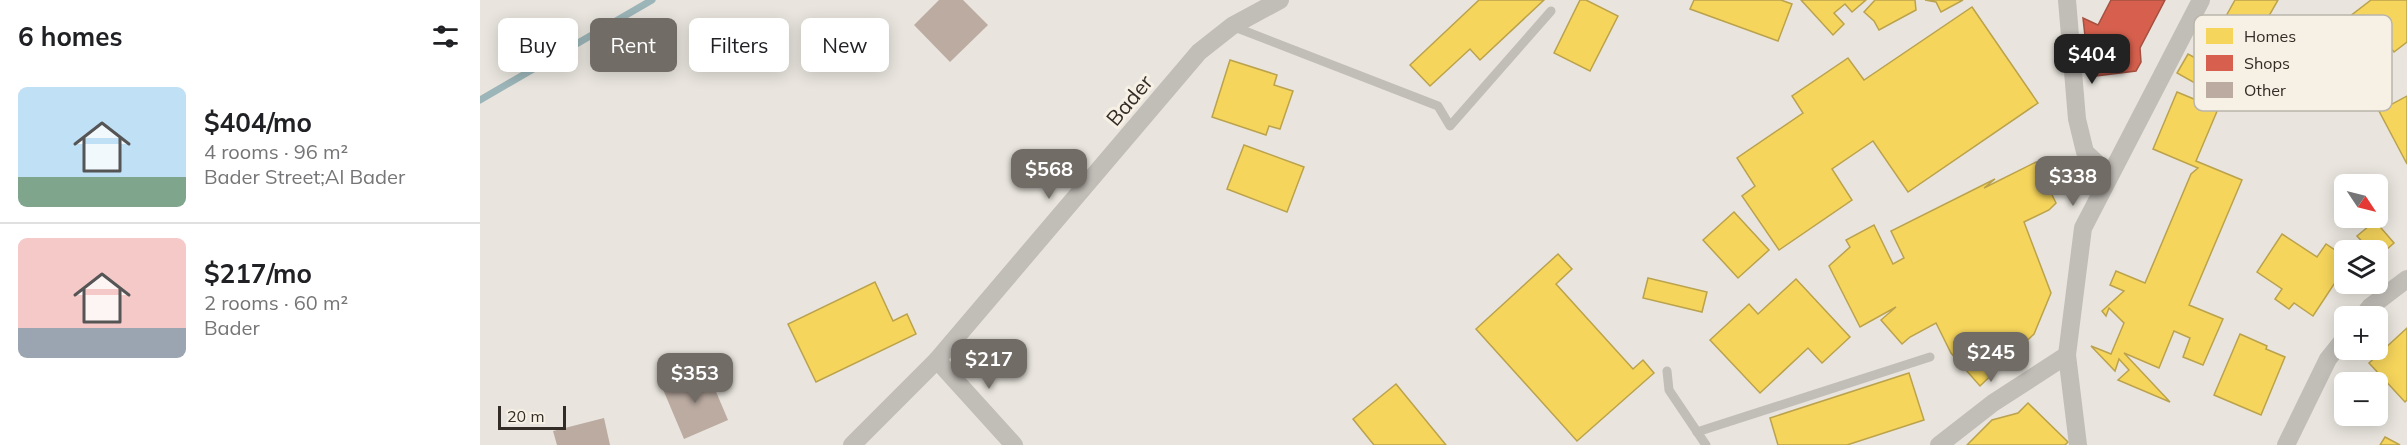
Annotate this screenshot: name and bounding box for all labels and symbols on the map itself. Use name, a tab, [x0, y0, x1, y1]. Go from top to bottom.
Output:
legend	[2194, 15, 2392, 111]
text: Homes	[2244, 26, 2296, 46]
pin: $404	[2056, 34, 2128, 85]
text: Shops	[2244, 53, 2290, 73]
street label: Bader	[1100, 69, 1158, 131]
text: Other	[2244, 80, 2286, 100]
pin: $568	[1013, 149, 1085, 200]
pin: $338	[2037, 156, 2109, 207]
north arrow	[2334, 174, 2388, 228]
pin: $245	[1955, 332, 2027, 383]
pin: $217	[953, 339, 1025, 390]
pin: $353	[659, 353, 731, 404]
scale bar	[498, 403, 566, 430]

